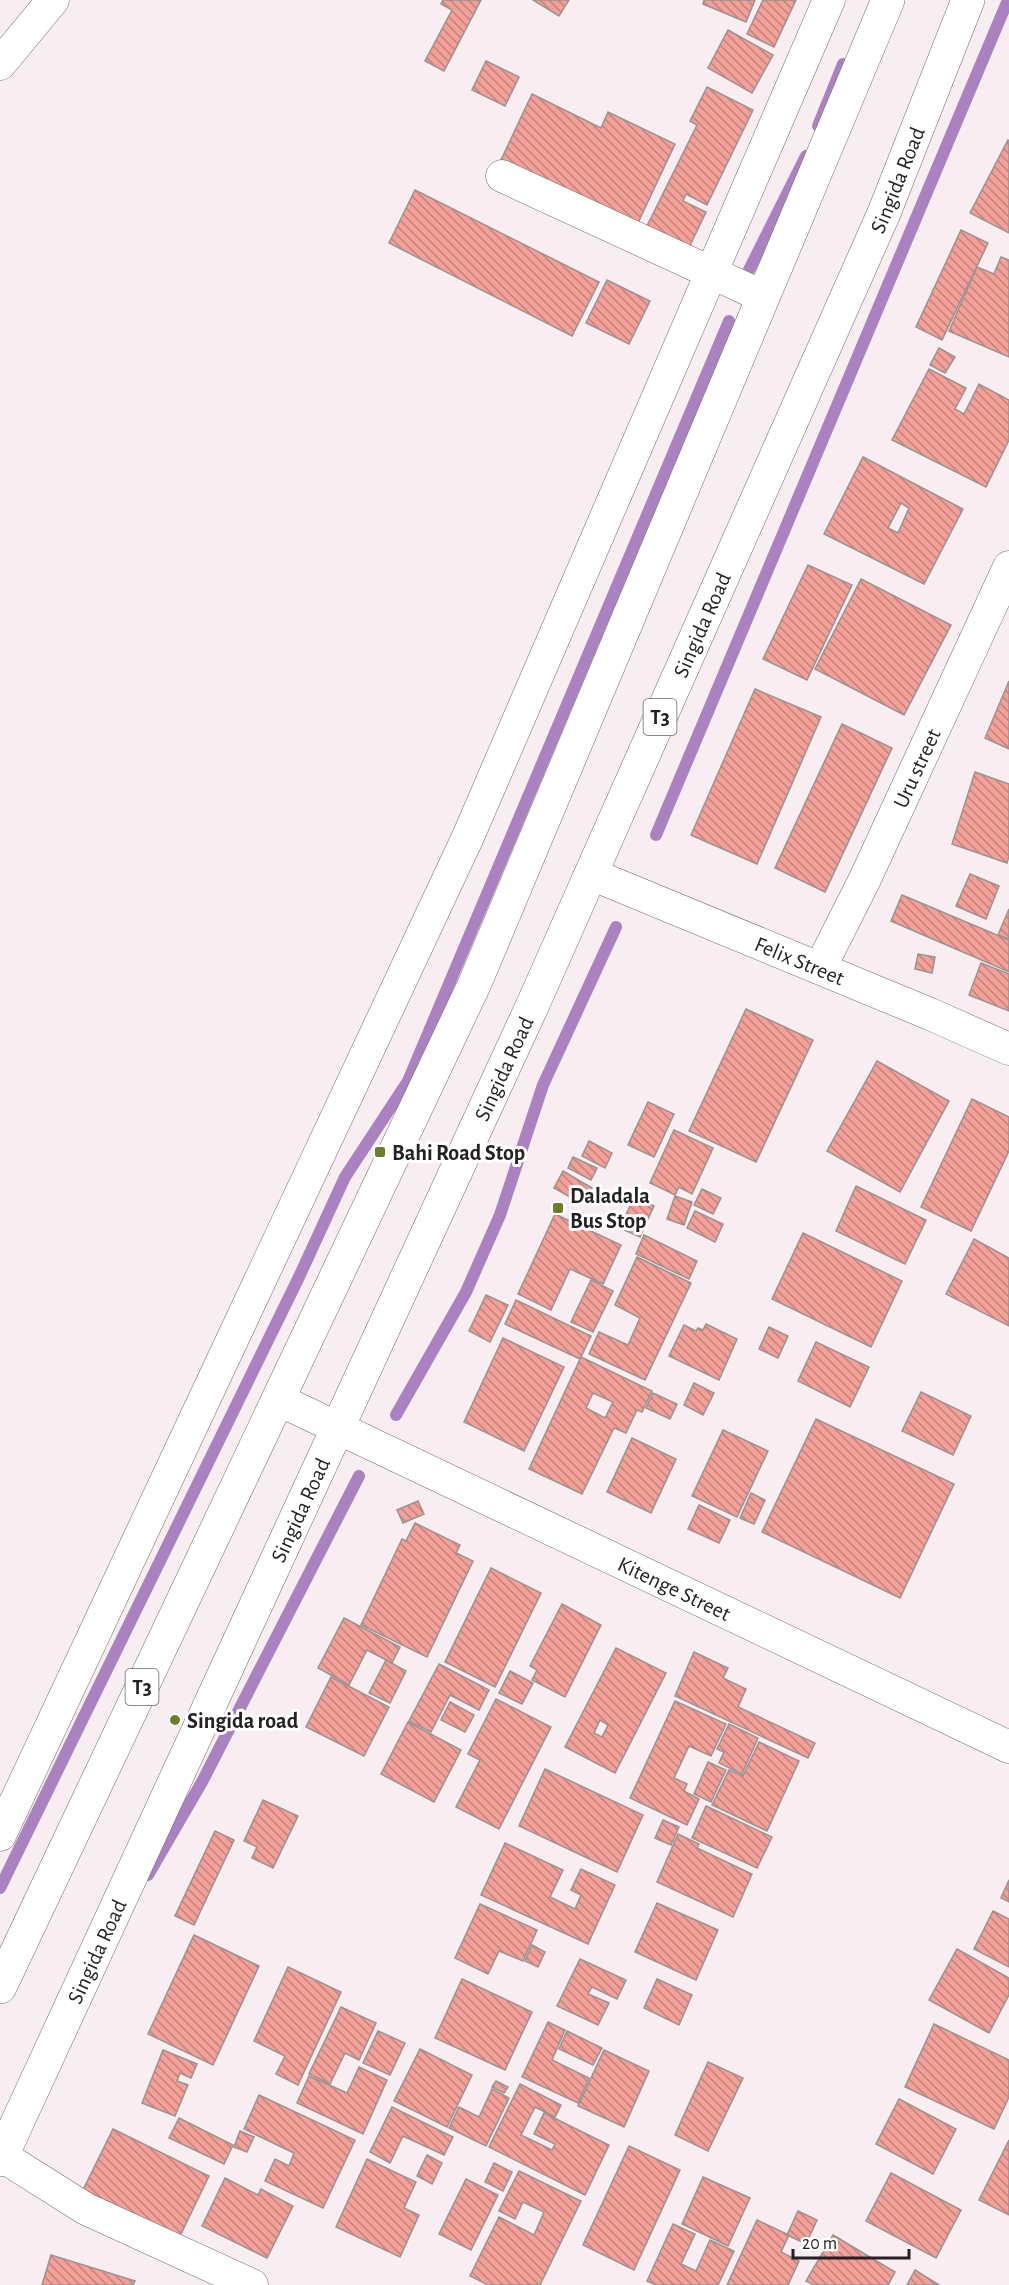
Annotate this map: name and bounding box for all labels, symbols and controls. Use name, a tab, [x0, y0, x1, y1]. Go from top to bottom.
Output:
street label: Singida Road	[867, 124, 929, 237]
street label: Singida Road	[670, 569, 735, 681]
road number: T3	[644, 699, 676, 735]
street label: Uru street	[889, 725, 945, 812]
street label: Felix Street	[752, 933, 848, 989]
street label: Singida Road	[471, 1013, 538, 1124]
place label: Bahi Road Stop	[392, 1142, 525, 1164]
marker: Bahi Road Stop	[373, 1145, 387, 1159]
place label: Daladala Bus Stop	[570, 1185, 650, 1232]
marker: Daladala Bus Stop	[551, 1201, 565, 1215]
street label: Singida Road	[267, 1455, 334, 1566]
street label: Kitenge Street	[614, 1553, 734, 1625]
road number: T3	[126, 1669, 158, 1705]
place label: Singida road	[187, 1710, 299, 1732]
marker: Singida road	[168, 1713, 182, 1727]
street label: Singida Road	[64, 1896, 131, 2007]
scale bar	[793, 2222, 908, 2260]
text: 20 m	[802, 2235, 837, 2253]

